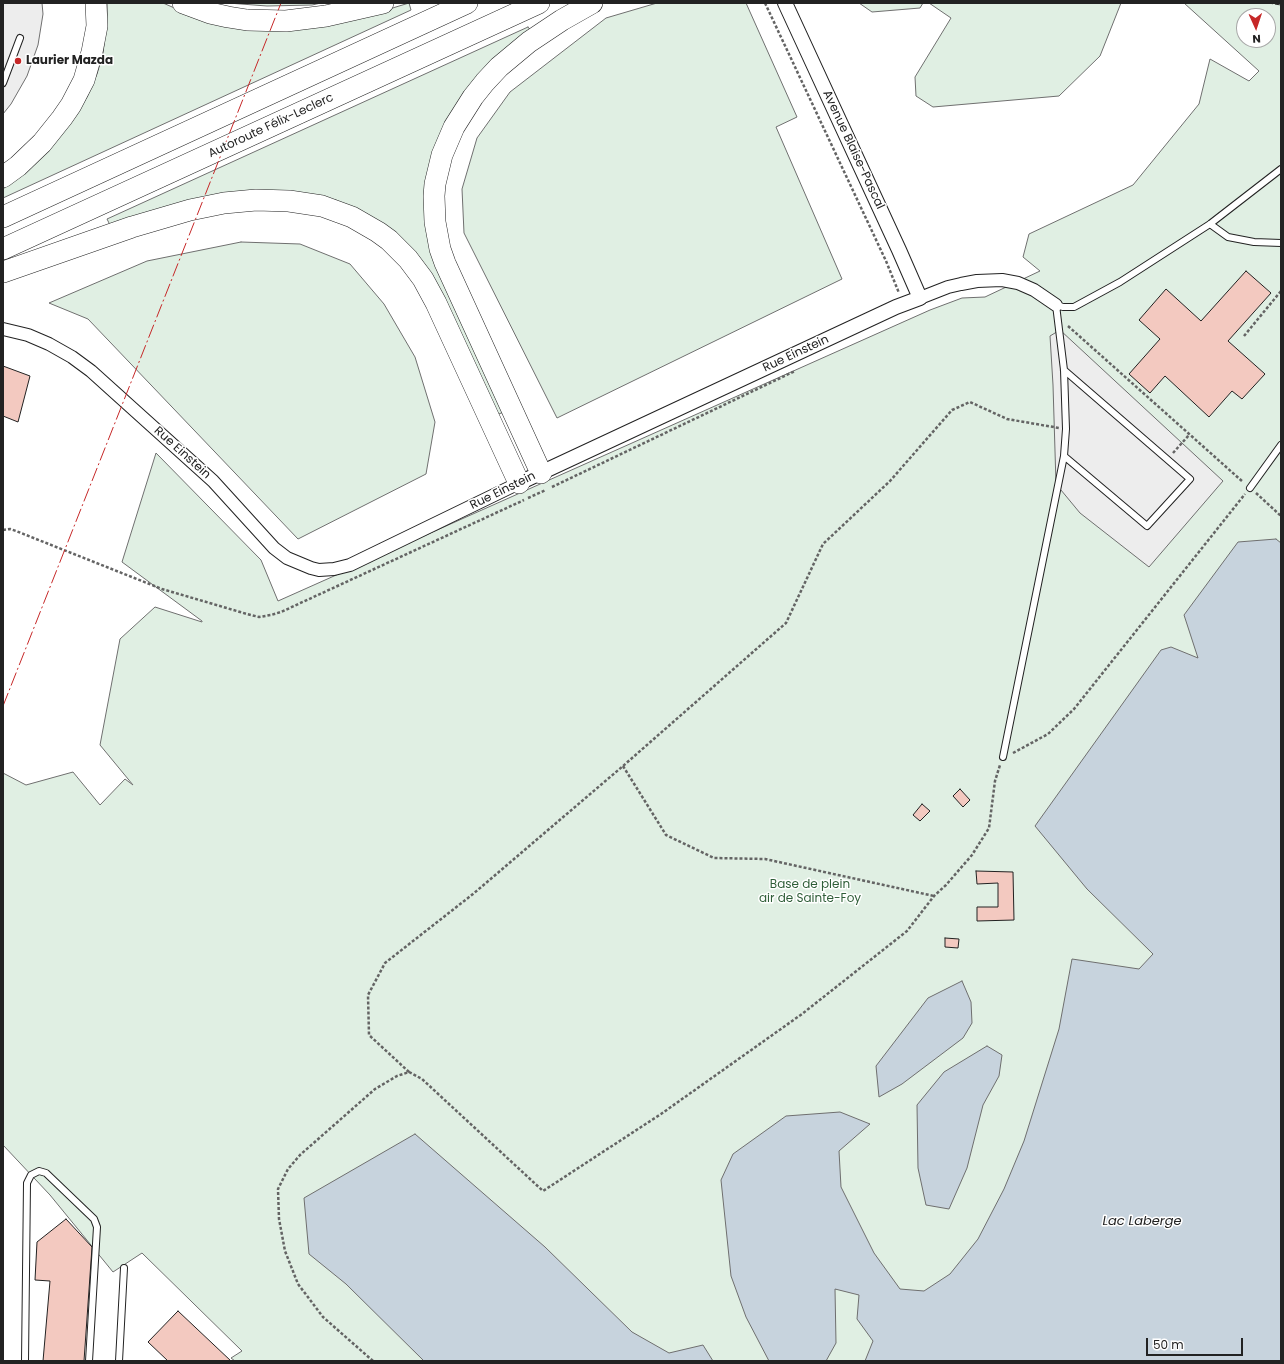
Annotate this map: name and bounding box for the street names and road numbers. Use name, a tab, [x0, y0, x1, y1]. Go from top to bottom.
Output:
street label: Avenue Blaise-Pascal	[819, 88, 887, 212]
street label: Autoroute Félix-Leclerc	[206, 91, 336, 161]
street label: Rue Einstein	[761, 332, 831, 376]
street label: Rue Einstein	[151, 424, 213, 482]
street label: Rue Einstein	[468, 469, 538, 513]

